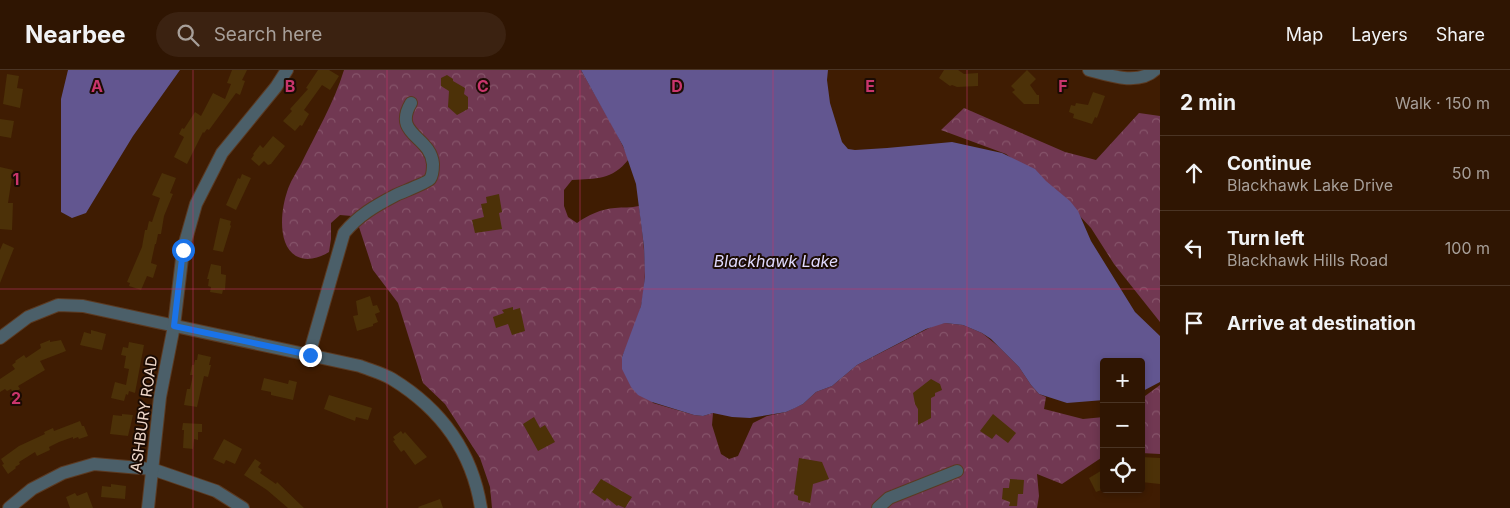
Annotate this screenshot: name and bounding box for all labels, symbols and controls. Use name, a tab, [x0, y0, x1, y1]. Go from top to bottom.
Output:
search box	[156, 12, 506, 57]
text: Nearbee	[25, 20, 126, 49]
icon: search	[174, 21, 202, 49]
text: Search here	[214, 23, 322, 46]
text: Map	[1286, 24, 1323, 45]
text: Layers	[1351, 24, 1408, 45]
text: Share	[1436, 24, 1485, 45]
text: A	[91, 76, 103, 96]
text: B	[285, 76, 295, 96]
text: C	[477, 76, 489, 96]
text: D	[671, 76, 683, 96]
text: E	[865, 76, 875, 96]
text: F	[1058, 76, 1068, 96]
text: 2 min	[1180, 90, 1236, 115]
text: Walk · 150 m	[1395, 93, 1490, 113]
text: Continue	[1227, 152, 1312, 175]
icon: ahead	[1180, 159, 1208, 187]
text: 50 m	[1452, 163, 1490, 183]
text: 1	[13, 169, 19, 189]
text: Blackhawk Lake Drive	[1227, 175, 1393, 195]
text: Turn left	[1227, 227, 1305, 250]
icon: left	[1180, 234, 1208, 262]
text: 100 m	[1445, 238, 1490, 258]
route start	[172, 239, 195, 262]
text: Blackhawk Hills Road	[1227, 250, 1388, 270]
water label: Blackhawk Lake	[714, 251, 838, 271]
icon: arrive	[1180, 309, 1208, 337]
text: Arrive at destination	[1227, 312, 1416, 335]
route end	[299, 344, 322, 367]
street label: ASHBURY ROAD	[126, 354, 161, 473]
map controls	[1100, 358, 1145, 493]
button: +	[1100, 358, 1145, 403]
text: 2	[11, 388, 21, 408]
button: −	[1100, 403, 1145, 448]
button: locate	[1100, 448, 1145, 493]

